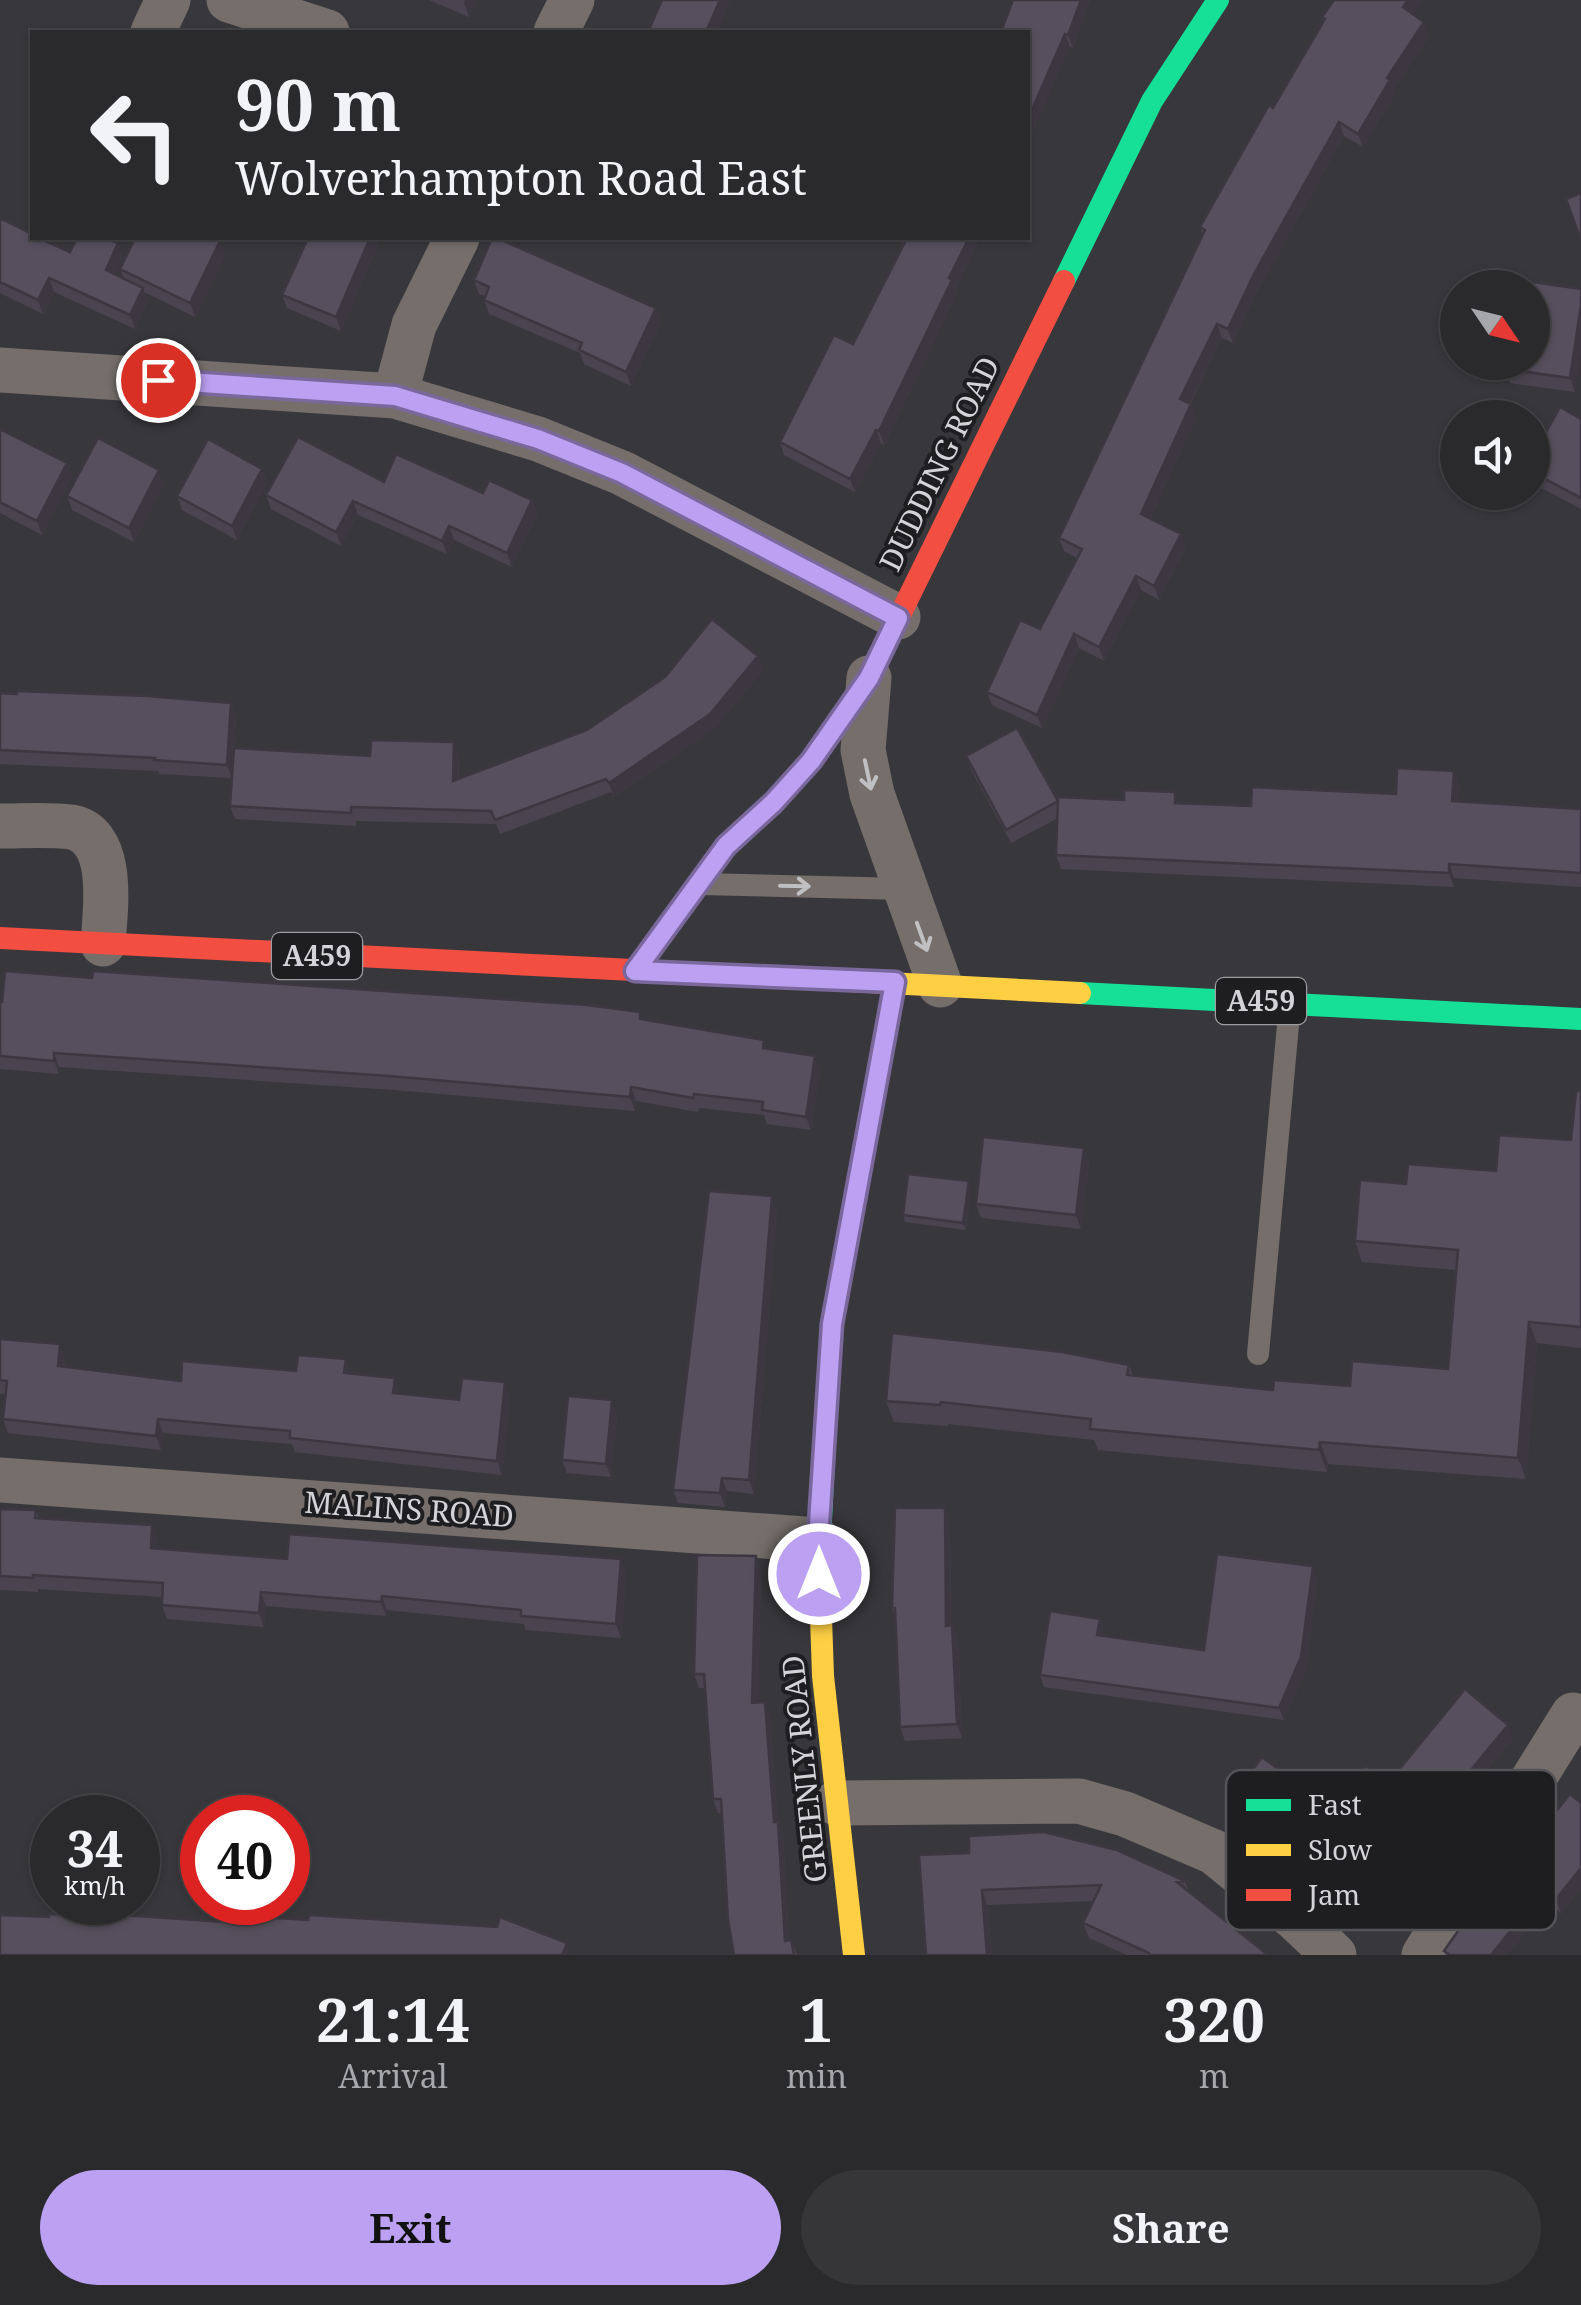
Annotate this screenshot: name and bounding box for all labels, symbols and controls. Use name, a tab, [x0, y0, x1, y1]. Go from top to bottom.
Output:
text: 90 m	[235, 56, 401, 152]
icon: left	[70, 70, 200, 200]
text: Wolverhampton Road East	[235, 147, 807, 208]
north arrow	[1440, 270, 1550, 380]
map controls	[1440, 270, 1550, 510]
pin	[116, 338, 201, 423]
street label: DUDDING ROAD	[869, 349, 1008, 577]
icon: arrive	[131, 353, 186, 408]
button: sound	[1440, 400, 1550, 510]
one-way arrow	[860, 758, 879, 790]
one-way arrow	[779, 877, 811, 896]
one-way arrow	[914, 921, 932, 952]
road number: A459	[272, 933, 362, 979]
road number: A459	[1216, 978, 1306, 1024]
street label: MALINS ROAD	[303, 1481, 515, 1536]
position arrow	[767, 1522, 871, 1626]
street label: GREENLY ROAD	[771, 1653, 836, 1885]
legend	[1226, 1770, 1556, 1930]
text: Fast	[1308, 1785, 1362, 1823]
speed limit sign: 40	[180, 1795, 310, 1925]
text: 34	[67, 1814, 123, 1882]
text: Slow	[1308, 1830, 1373, 1868]
text: km/h	[64, 1868, 126, 1902]
text: Jam	[1307, 1875, 1360, 1913]
text: 21:14	[316, 1978, 470, 2060]
text: 1	[800, 1978, 834, 2060]
text: 320	[1163, 1978, 1265, 2060]
text: Arrival	[338, 2054, 448, 2097]
text: min	[786, 2054, 847, 2097]
text: m	[1199, 2054, 1229, 2097]
button: Exit	[40, 2170, 781, 2285]
button: Share	[801, 2170, 1541, 2285]

